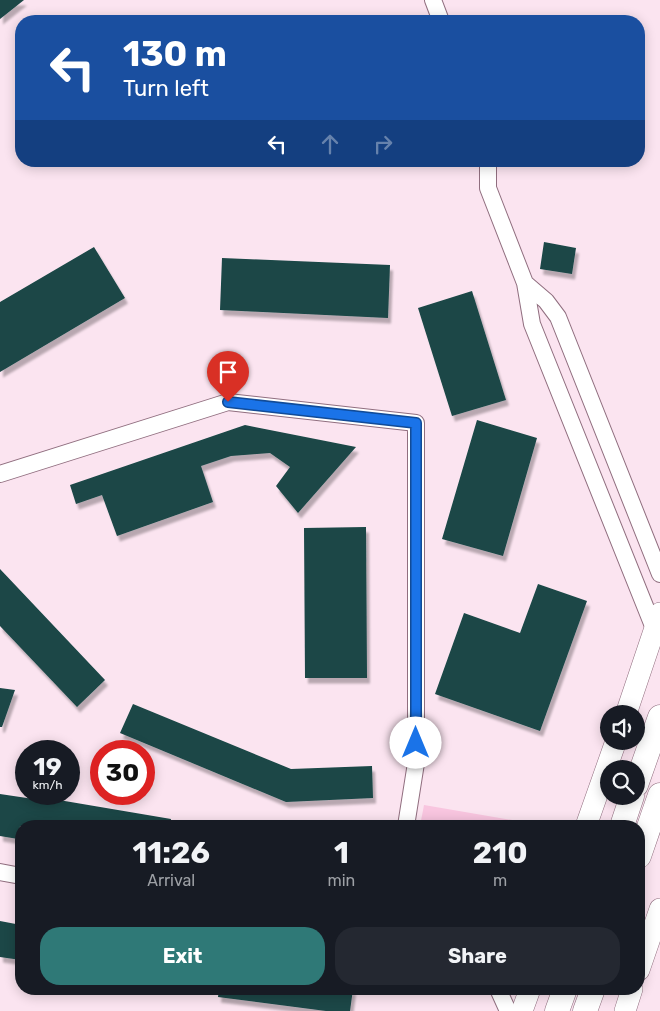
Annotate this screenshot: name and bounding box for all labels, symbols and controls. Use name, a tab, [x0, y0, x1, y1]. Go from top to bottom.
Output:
text: 130 m	[123, 33, 227, 75]
icon: left	[40, 35, 105, 100]
text: Turn left	[123, 75, 209, 102]
icon: left	[263, 130, 291, 158]
icon: ahead	[316, 130, 344, 158]
icon: right	[369, 130, 397, 158]
pin	[207, 351, 249, 402]
icon: arrive	[214, 358, 242, 386]
map controls	[600, 705, 645, 805]
button: sound	[600, 705, 645, 750]
position arrow	[389, 716, 441, 768]
speed limit sign: 30	[90, 740, 155, 805]
text: 19	[33, 752, 62, 781]
button: search	[600, 760, 645, 805]
text: km/h	[33, 778, 62, 792]
text: 11:26	[132, 835, 210, 871]
text: 1	[334, 835, 349, 871]
text: 210	[473, 835, 528, 871]
text: Arrival	[147, 871, 195, 890]
text: min	[328, 871, 355, 890]
text: m	[493, 871, 507, 890]
button: Exit	[40, 927, 325, 985]
button: Share	[335, 927, 620, 985]

